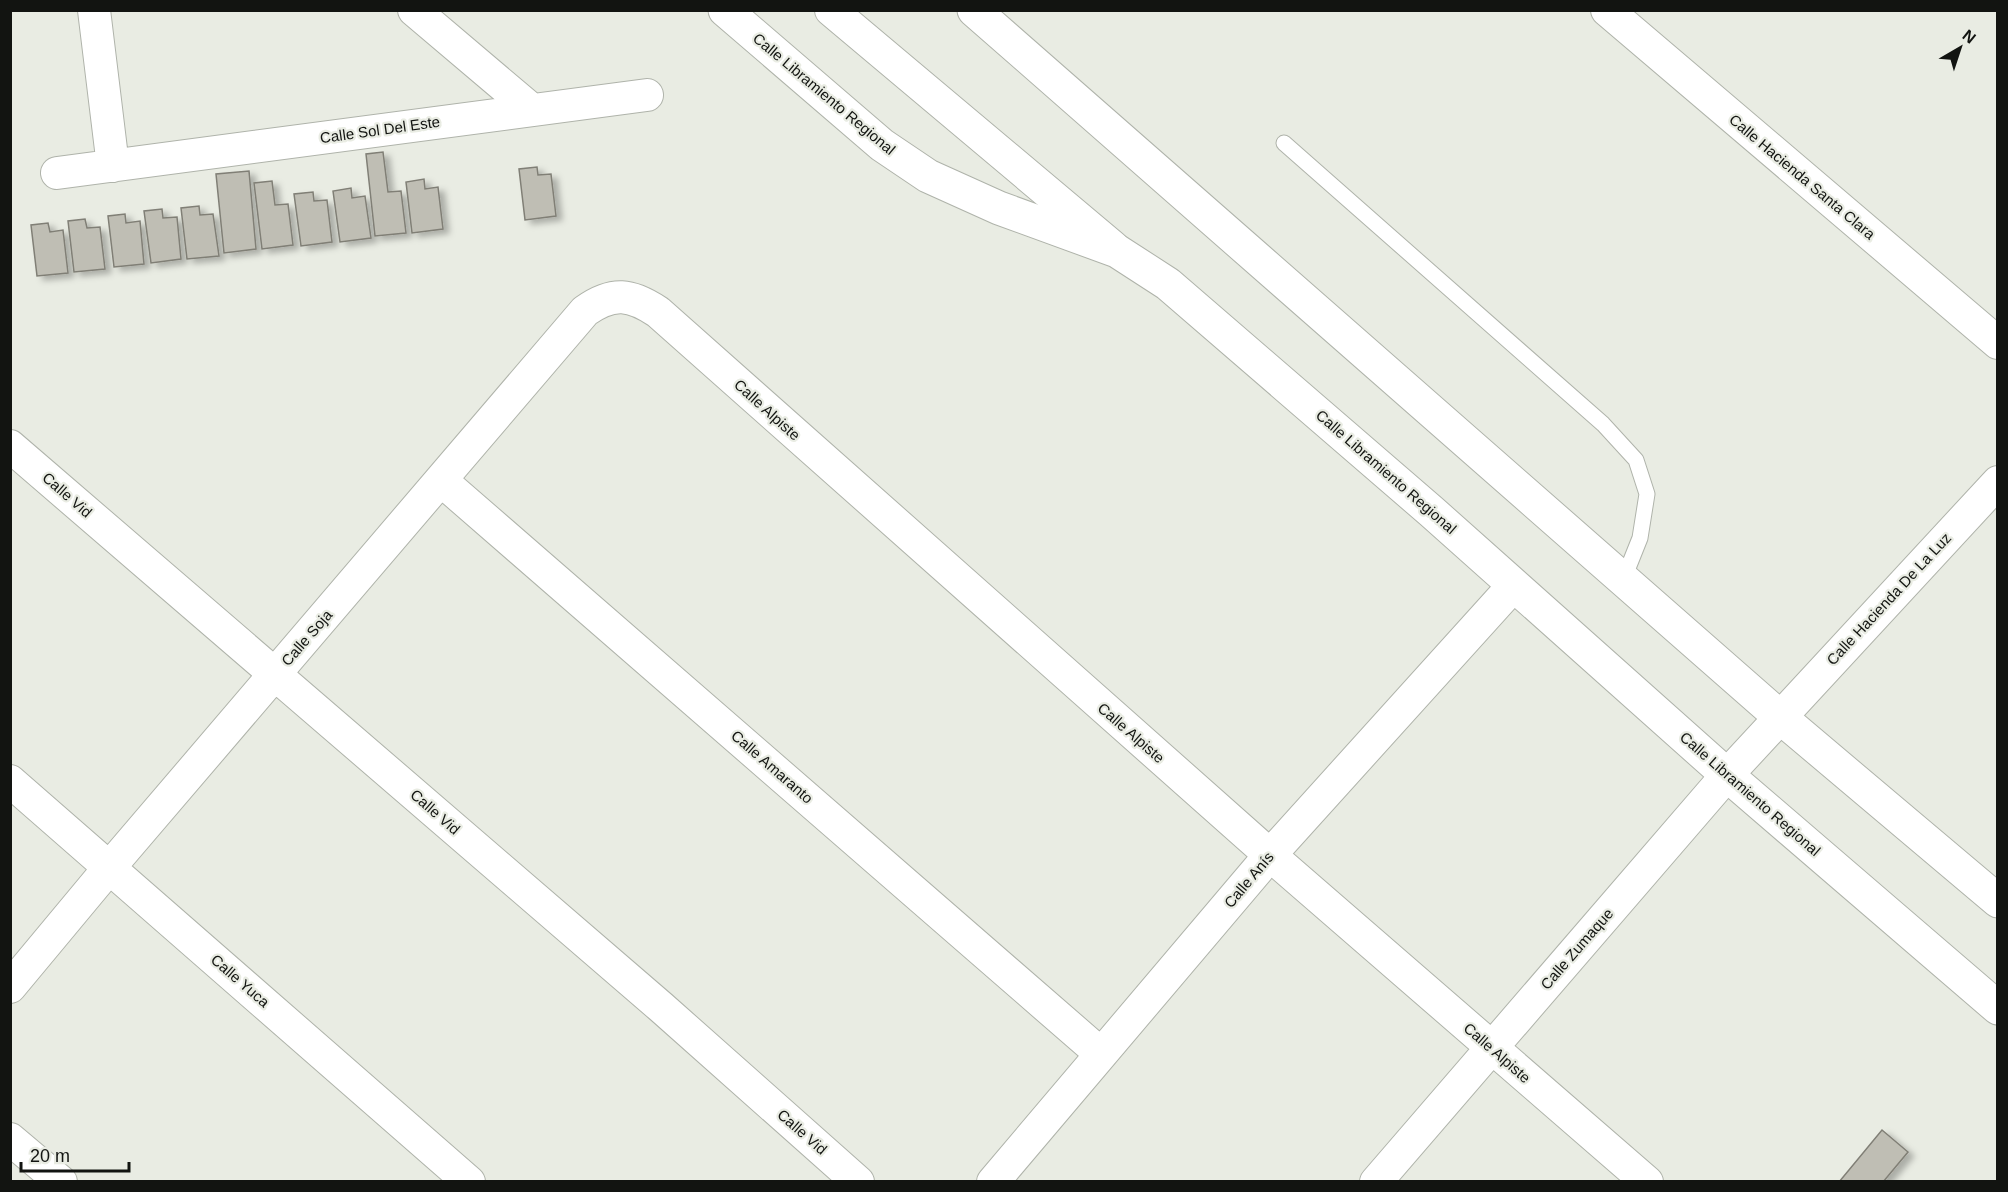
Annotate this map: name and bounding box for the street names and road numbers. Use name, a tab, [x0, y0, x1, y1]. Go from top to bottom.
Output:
street label: Calle Libramiento Regional	[750, 29, 899, 158]
street label: Calle Hacienda Santa Clara	[1726, 111, 1879, 243]
street label: Calle Sol Del Este	[319, 113, 441, 146]
street label: Calle Alpiste	[731, 376, 804, 444]
street label: Calle Libramiento Regional	[1313, 406, 1460, 537]
street label: Calle Vid	[39, 469, 95, 521]
street label: Calle Hacienda De La Luz	[1823, 529, 1954, 668]
street label: Calle Soja	[278, 606, 336, 669]
street label: Calle Alpiste	[1095, 699, 1168, 766]
street label: Calle Amaranto	[728, 727, 817, 807]
street label: Calle Libramiento Regional	[1677, 728, 1824, 859]
street label: Calle Vid	[407, 786, 463, 838]
street label: Calle Anís	[1220, 848, 1277, 911]
street label: Calle Zumaque	[1537, 905, 1616, 993]
street label: Calle Yuca	[208, 951, 273, 1011]
street label: Calle Alpiste	[1461, 1019, 1534, 1086]
street label: Calle Vid	[774, 1106, 830, 1158]

